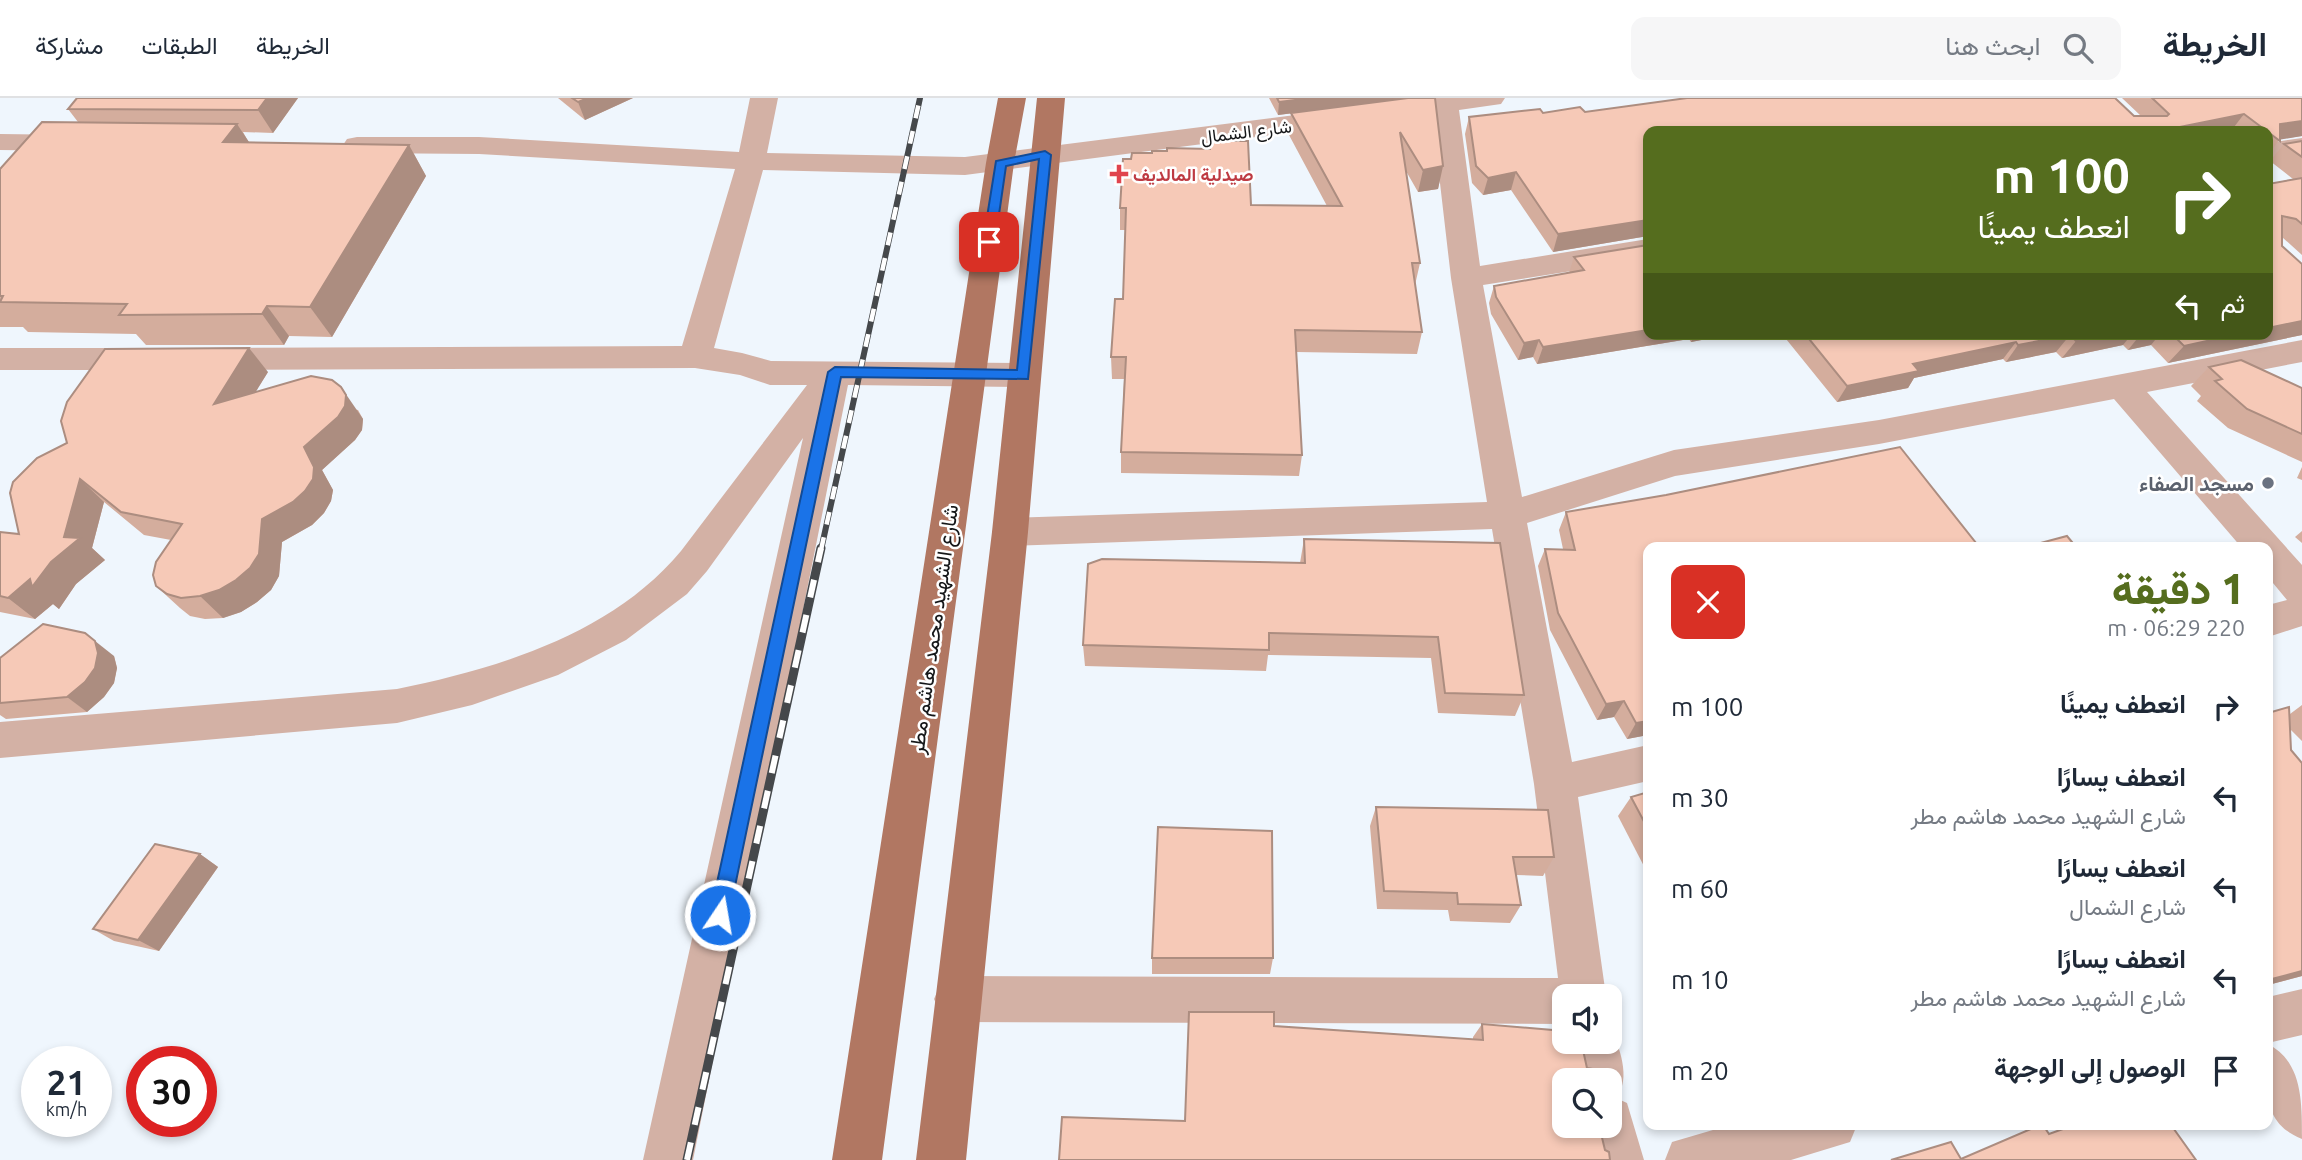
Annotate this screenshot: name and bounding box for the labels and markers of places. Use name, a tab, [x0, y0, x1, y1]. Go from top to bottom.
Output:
place label: صيدلية المالديف	[1133, 164, 1254, 186]
marker: صيدلية المالديف	[1111, 166, 1127, 182]
pin	[959, 212, 1019, 272]
place label: مسجد الصفاء	[2139, 471, 2254, 496]
marker: مسجد الصفاء	[2260, 475, 2276, 491]

